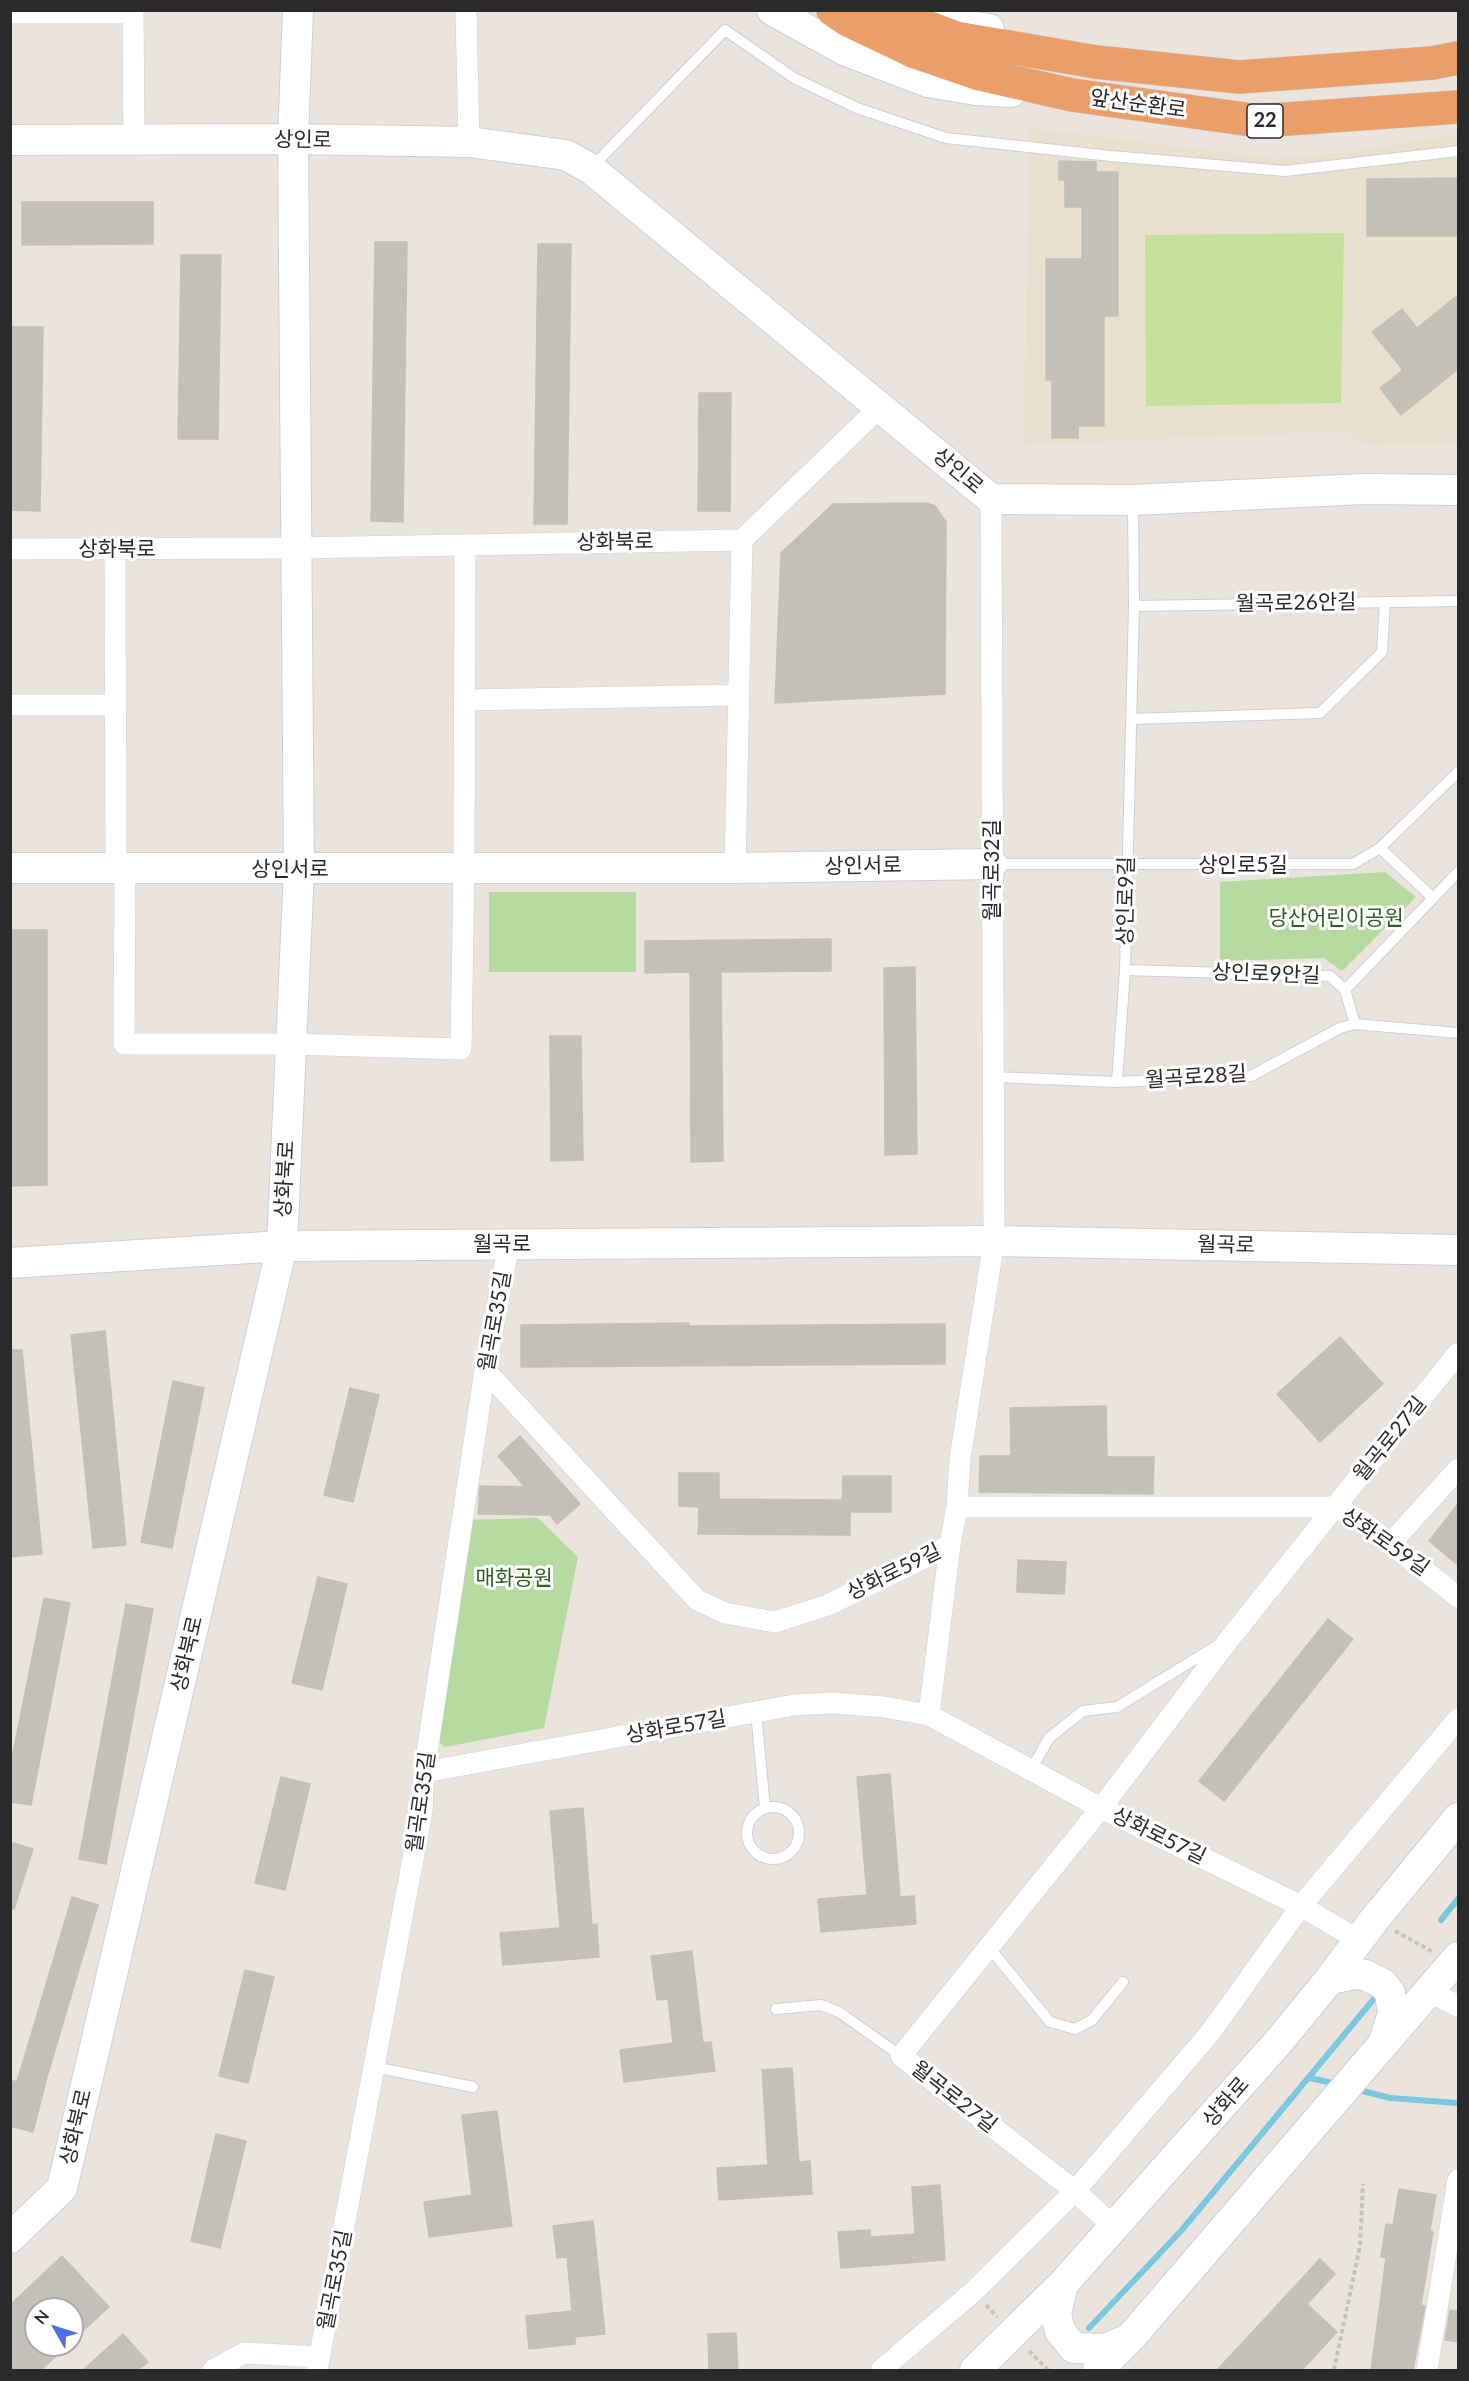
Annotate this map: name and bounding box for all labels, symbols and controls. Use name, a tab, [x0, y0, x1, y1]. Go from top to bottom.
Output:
street label: 앞산순환로	[1088, 85, 1188, 123]
road number: 22	[1247, 104, 1283, 138]
street label: 상인로	[274, 127, 332, 153]
street label: 상인로	[928, 443, 988, 499]
street label: 상화북로	[576, 529, 654, 555]
street label: 상화북로	[78, 536, 156, 562]
street label: 월곡로26안길	[1235, 589, 1357, 617]
street label: 월곡로32길	[979, 819, 1005, 921]
street label: 상인로5길	[1198, 852, 1288, 878]
street label: 상인서로	[824, 853, 902, 879]
street label: 상인서로	[251, 856, 329, 882]
street label: 상인로9길	[1113, 856, 1139, 946]
park label: 당산어린이공원	[1268, 905, 1404, 931]
street label: 상인로9안길	[1211, 960, 1321, 988]
street label: 월곡로28길	[1144, 1061, 1248, 1093]
street label: 상화북로	[270, 1140, 300, 1218]
street label: 월곡로	[473, 1231, 531, 1257]
street label: 월곡로	[1197, 1232, 1255, 1258]
street label: 월곡로35길	[474, 1269, 516, 1373]
street label: 월곡로27길	[1348, 1392, 1432, 1486]
street label: 상화로59길	[1336, 1503, 1434, 1581]
street label: 상화로59길	[843, 1538, 945, 1606]
park label: 매화공원	[475, 1565, 553, 1591]
street label: 상화북로	[166, 1614, 208, 1694]
street label: 상화로57길	[624, 1706, 728, 1748]
street label: 월곡로35길	[401, 1750, 441, 1854]
street label: 상화로57길	[1108, 1802, 1210, 1870]
street label: 월곡로27길	[906, 2056, 1002, 2138]
street label: 상화로	[1197, 2072, 1255, 2132]
street label: 상화북로	[55, 2087, 97, 2167]
street label: 월곡로35길	[313, 2228, 357, 2332]
north arrow	[24, 2297, 84, 2357]
text: N	[30, 2306, 52, 2327]

